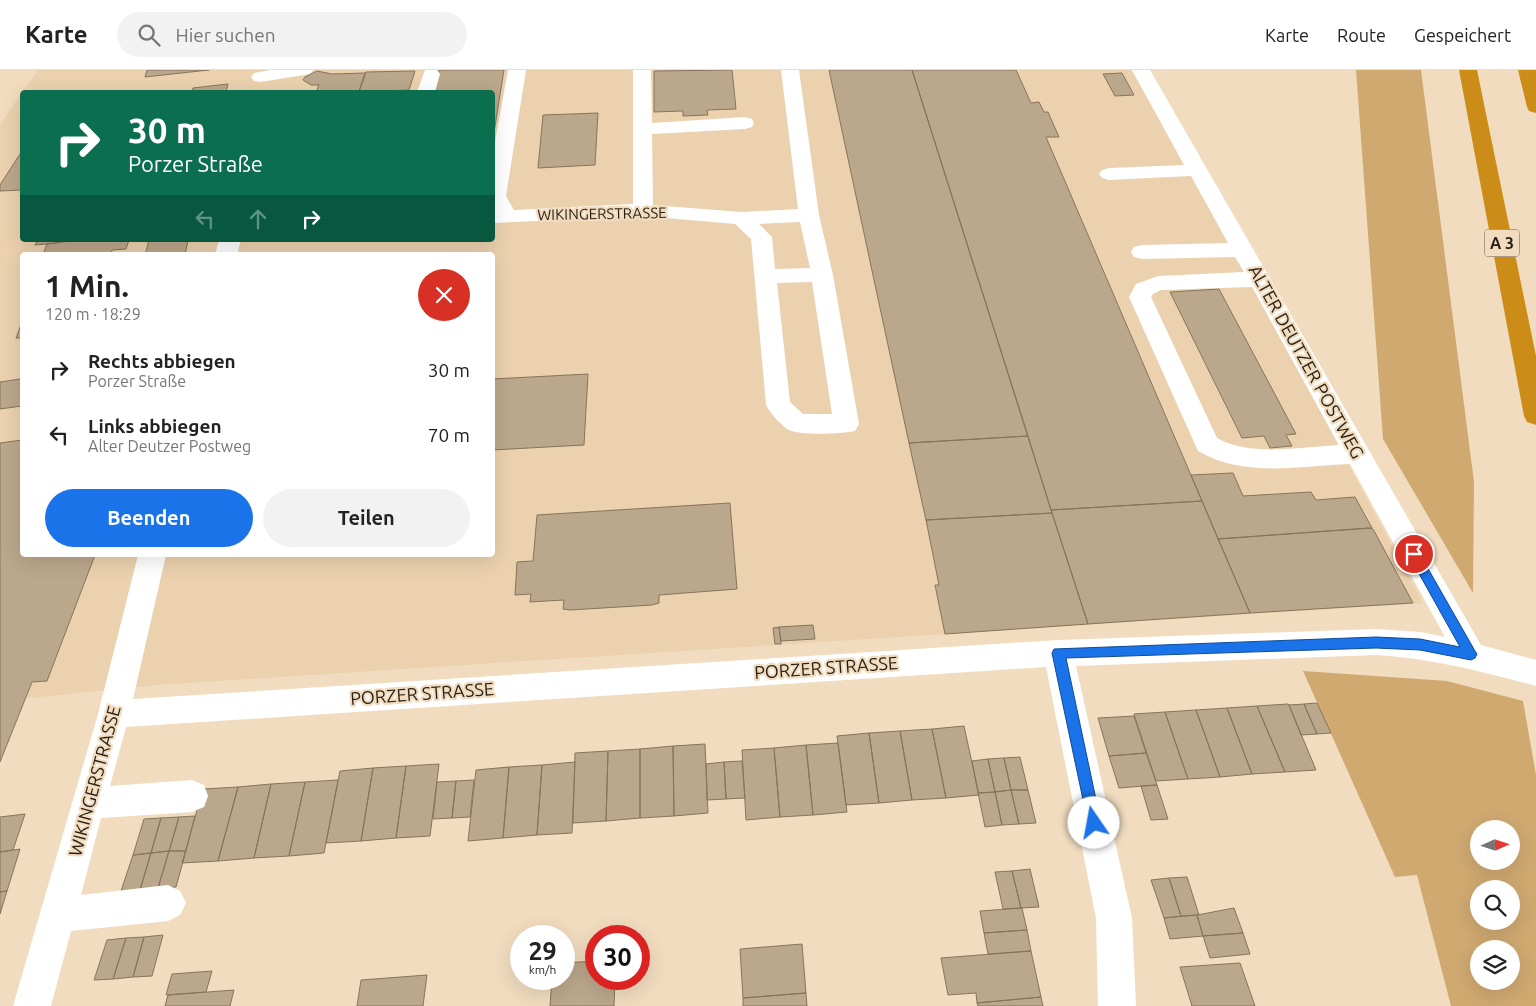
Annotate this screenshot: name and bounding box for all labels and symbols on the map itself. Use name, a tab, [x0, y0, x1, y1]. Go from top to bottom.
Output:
street label: WIKINGERSTRASSE	[537, 204, 667, 223]
road number: A 3	[1484, 230, 1520, 257]
street label: ALTER DEUTZER POSTWEG	[1245, 261, 1368, 462]
pin	[1393, 533, 1435, 575]
street label: PORZER STRASSE	[753, 652, 898, 682]
street label: PORZER STRASSE	[349, 678, 494, 708]
street label: WIKINGERSTRASSE	[64, 703, 124, 858]
position arrow	[1067, 796, 1119, 848]
north arrow	[1470, 820, 1520, 870]
speed limit sign: 30	[585, 925, 650, 990]

